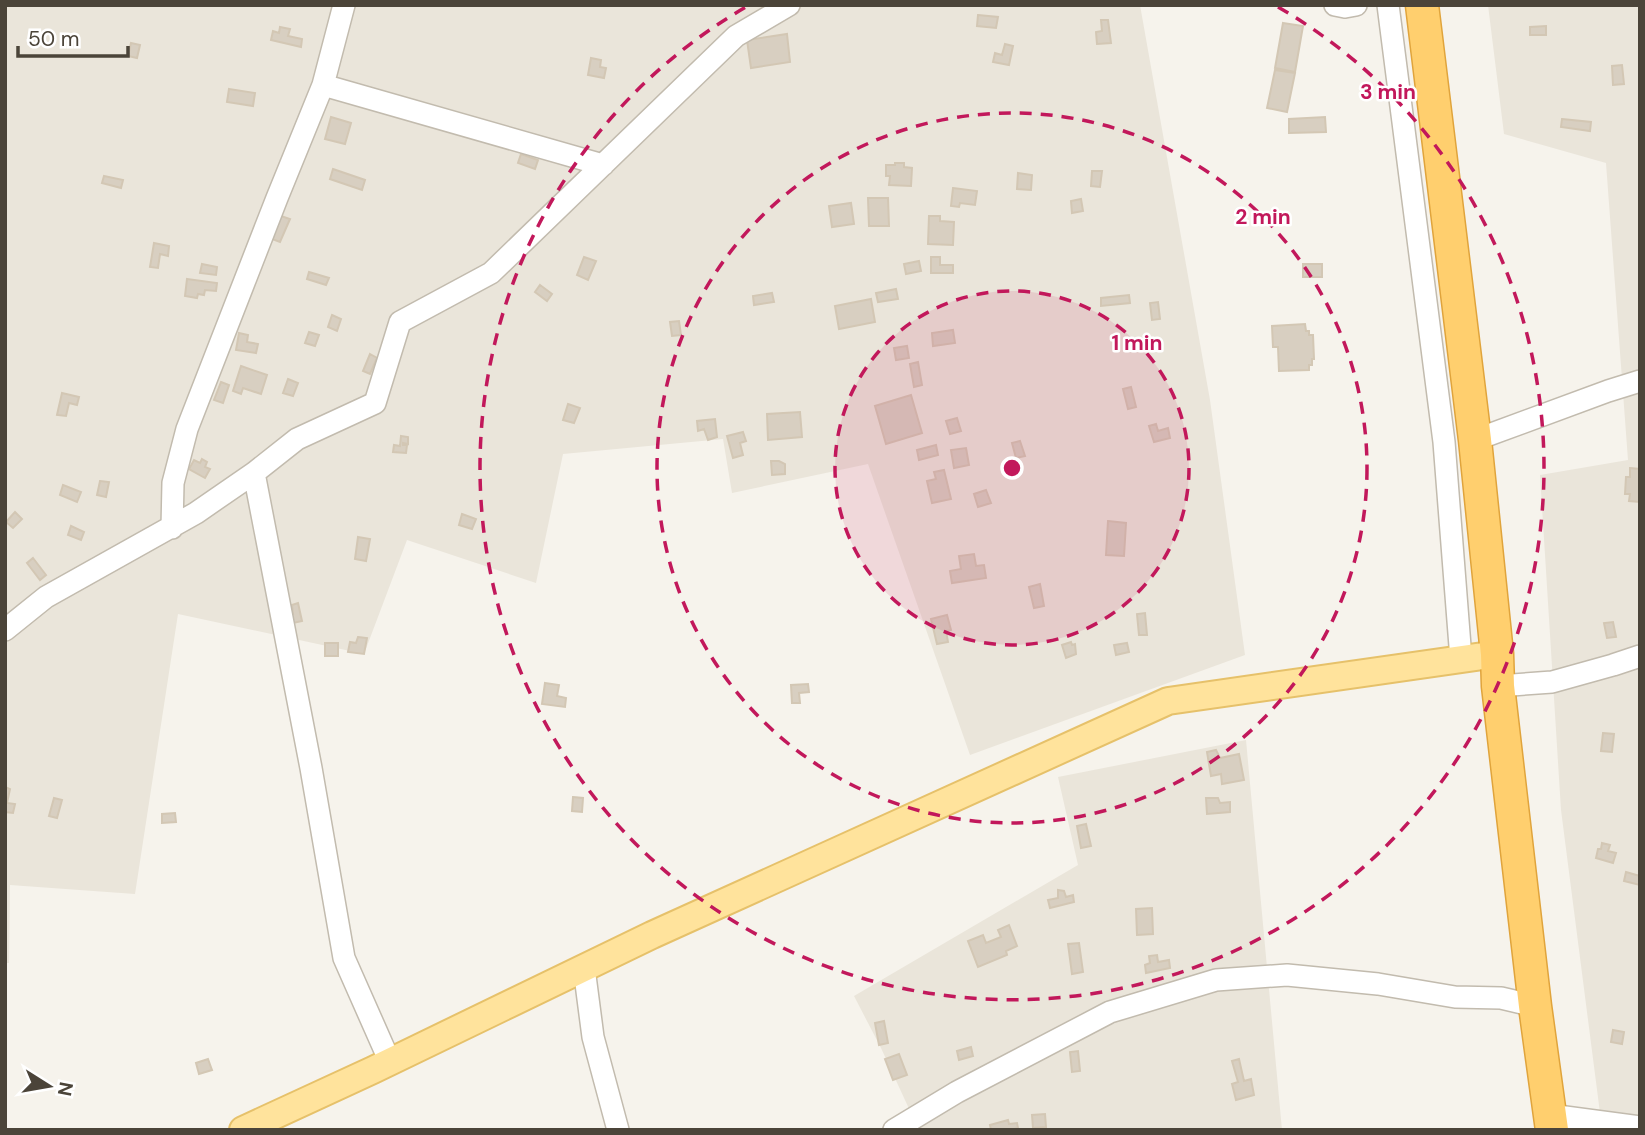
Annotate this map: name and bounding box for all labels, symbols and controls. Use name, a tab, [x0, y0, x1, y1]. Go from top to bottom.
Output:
scale bar	[18, 14, 128, 58]
text: 50 m	[28, 25, 79, 53]
text: 3 min	[1360, 78, 1416, 106]
text: 2 min	[1235, 203, 1291, 231]
text: 1 min	[1111, 329, 1163, 357]
centre of rings	[1000, 456, 1024, 480]
north arrow	[14, 1051, 84, 1121]
text: N	[52, 1080, 79, 1098]

